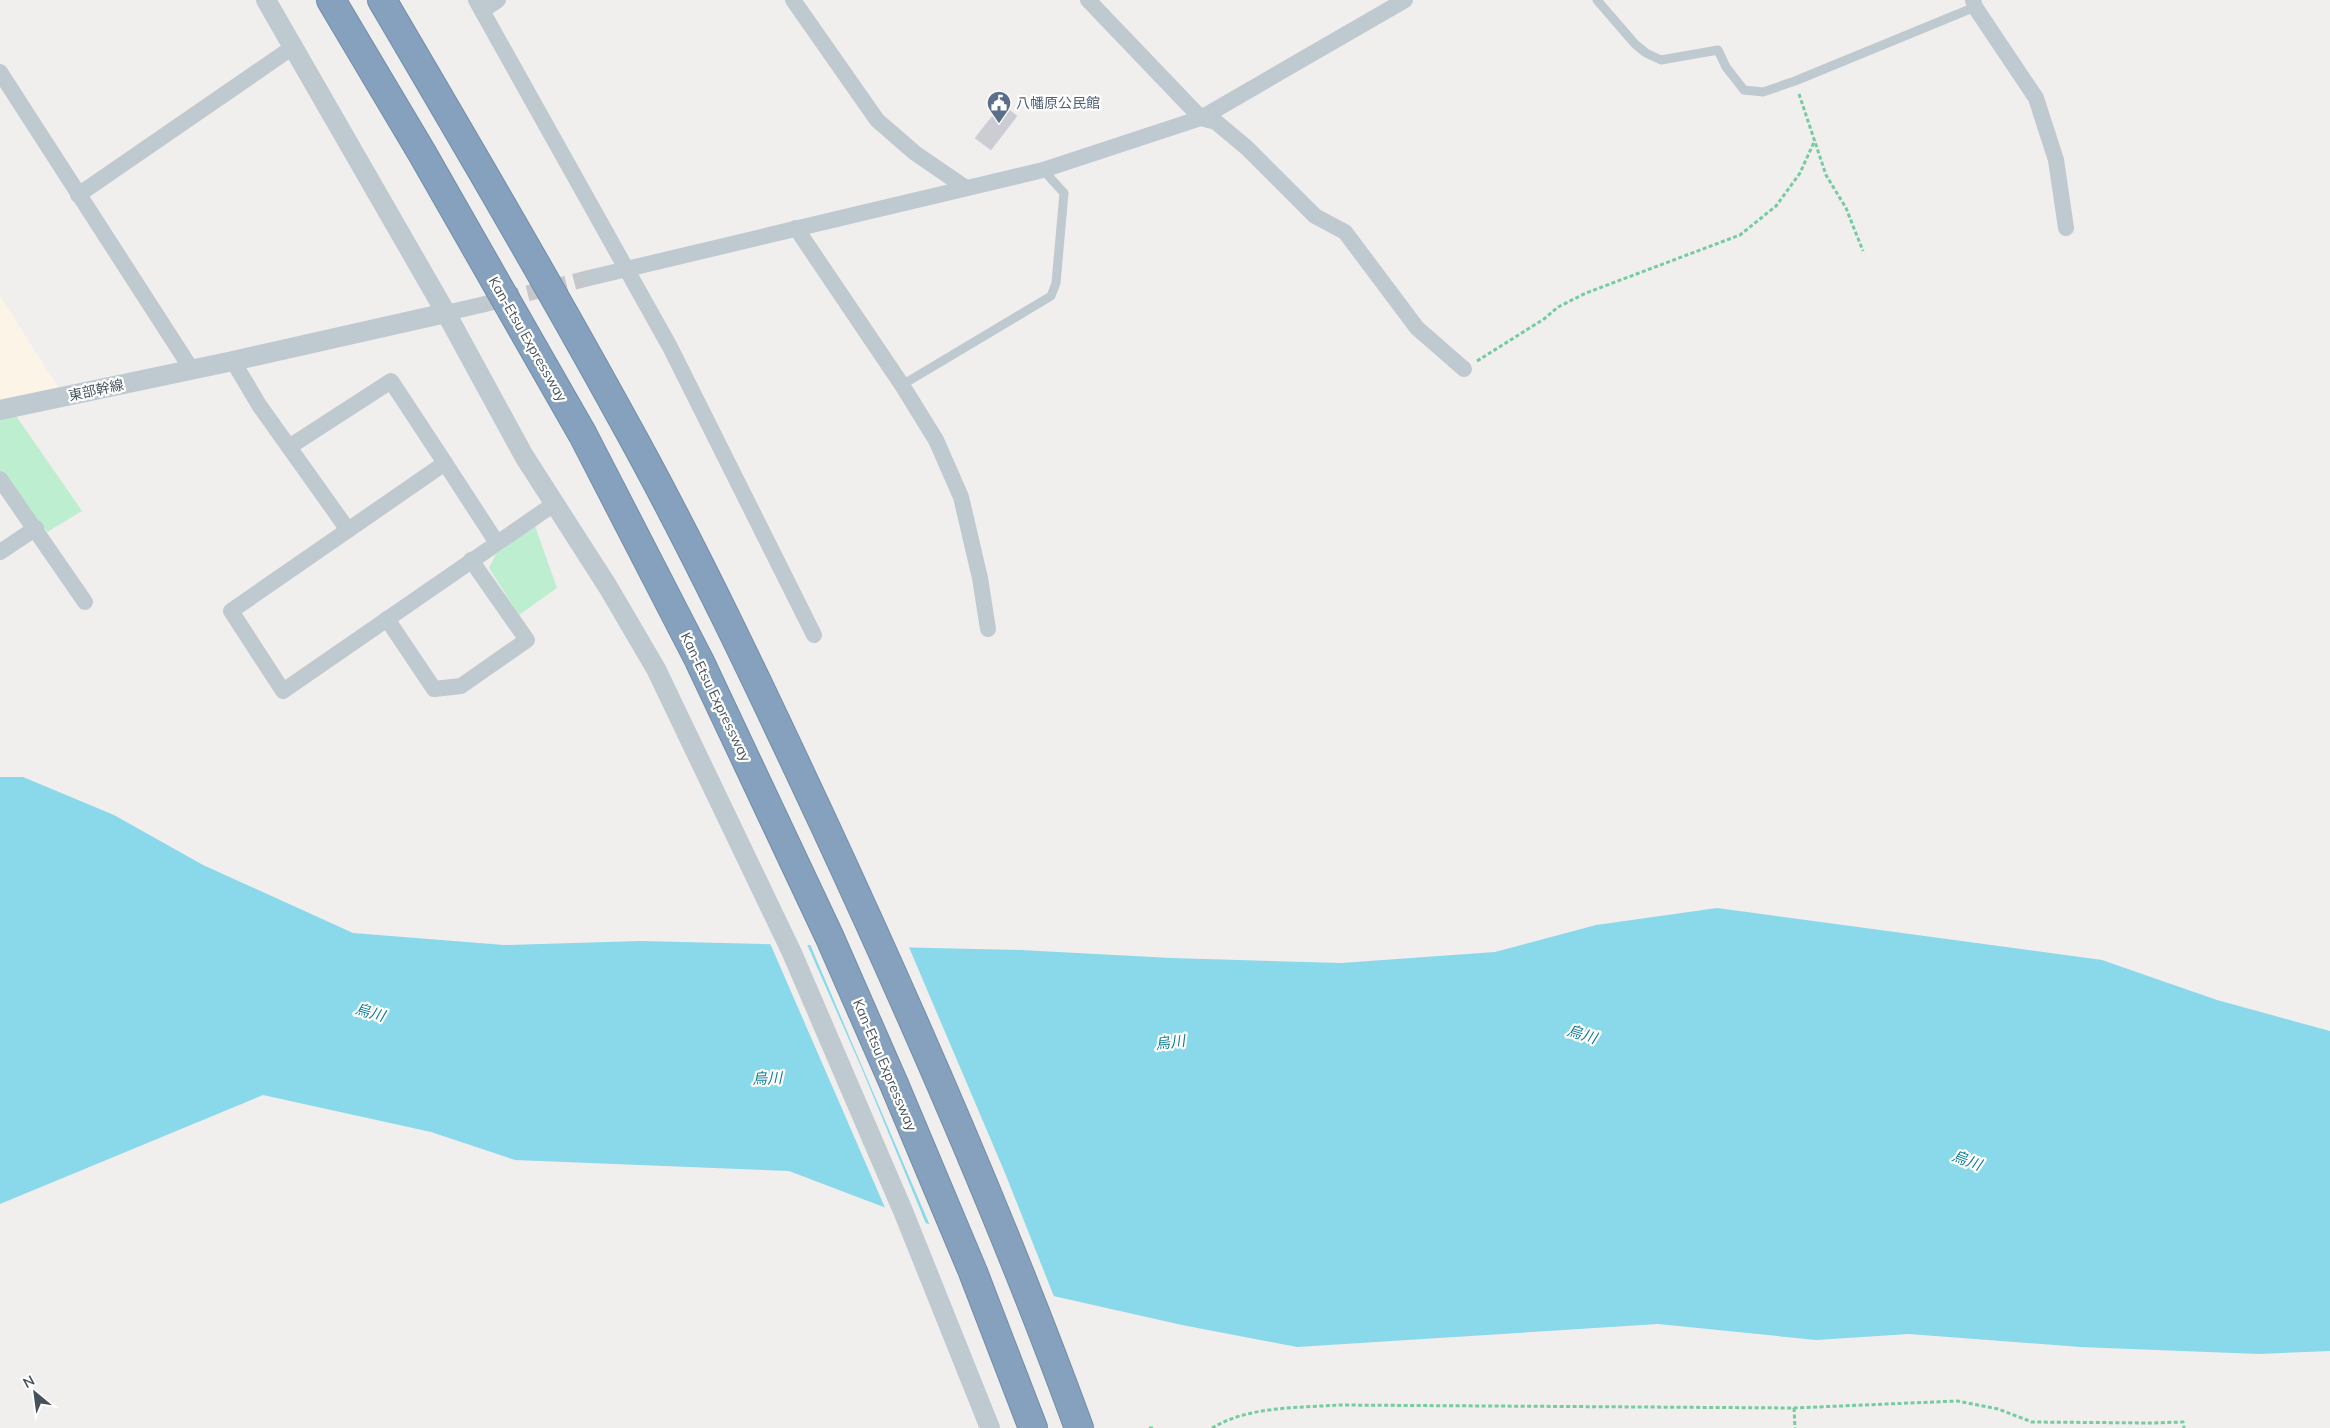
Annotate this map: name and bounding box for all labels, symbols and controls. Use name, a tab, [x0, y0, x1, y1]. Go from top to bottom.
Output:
public building icon: 八幡原公民館	[986, 90, 1012, 124]
place label: 八幡原公民館	[1016, 94, 1100, 112]
street label: Kan-Etsu Expressway	[485, 273, 571, 405]
street label: 東部幹線	[67, 375, 125, 405]
street label: Kan-Etsu Expressway	[677, 629, 755, 765]
street label: Kan-Etsu Expressway	[849, 996, 921, 1134]
water label: 烏川	[353, 999, 389, 1026]
water label: 烏川	[1565, 1021, 1601, 1048]
water label: 烏川	[1154, 1030, 1188, 1053]
water label: 烏川	[752, 1068, 784, 1088]
water label: 烏川	[1950, 1146, 1986, 1175]
north arrow	[10, 1368, 60, 1418]
text: N	[20, 1371, 38, 1392]

